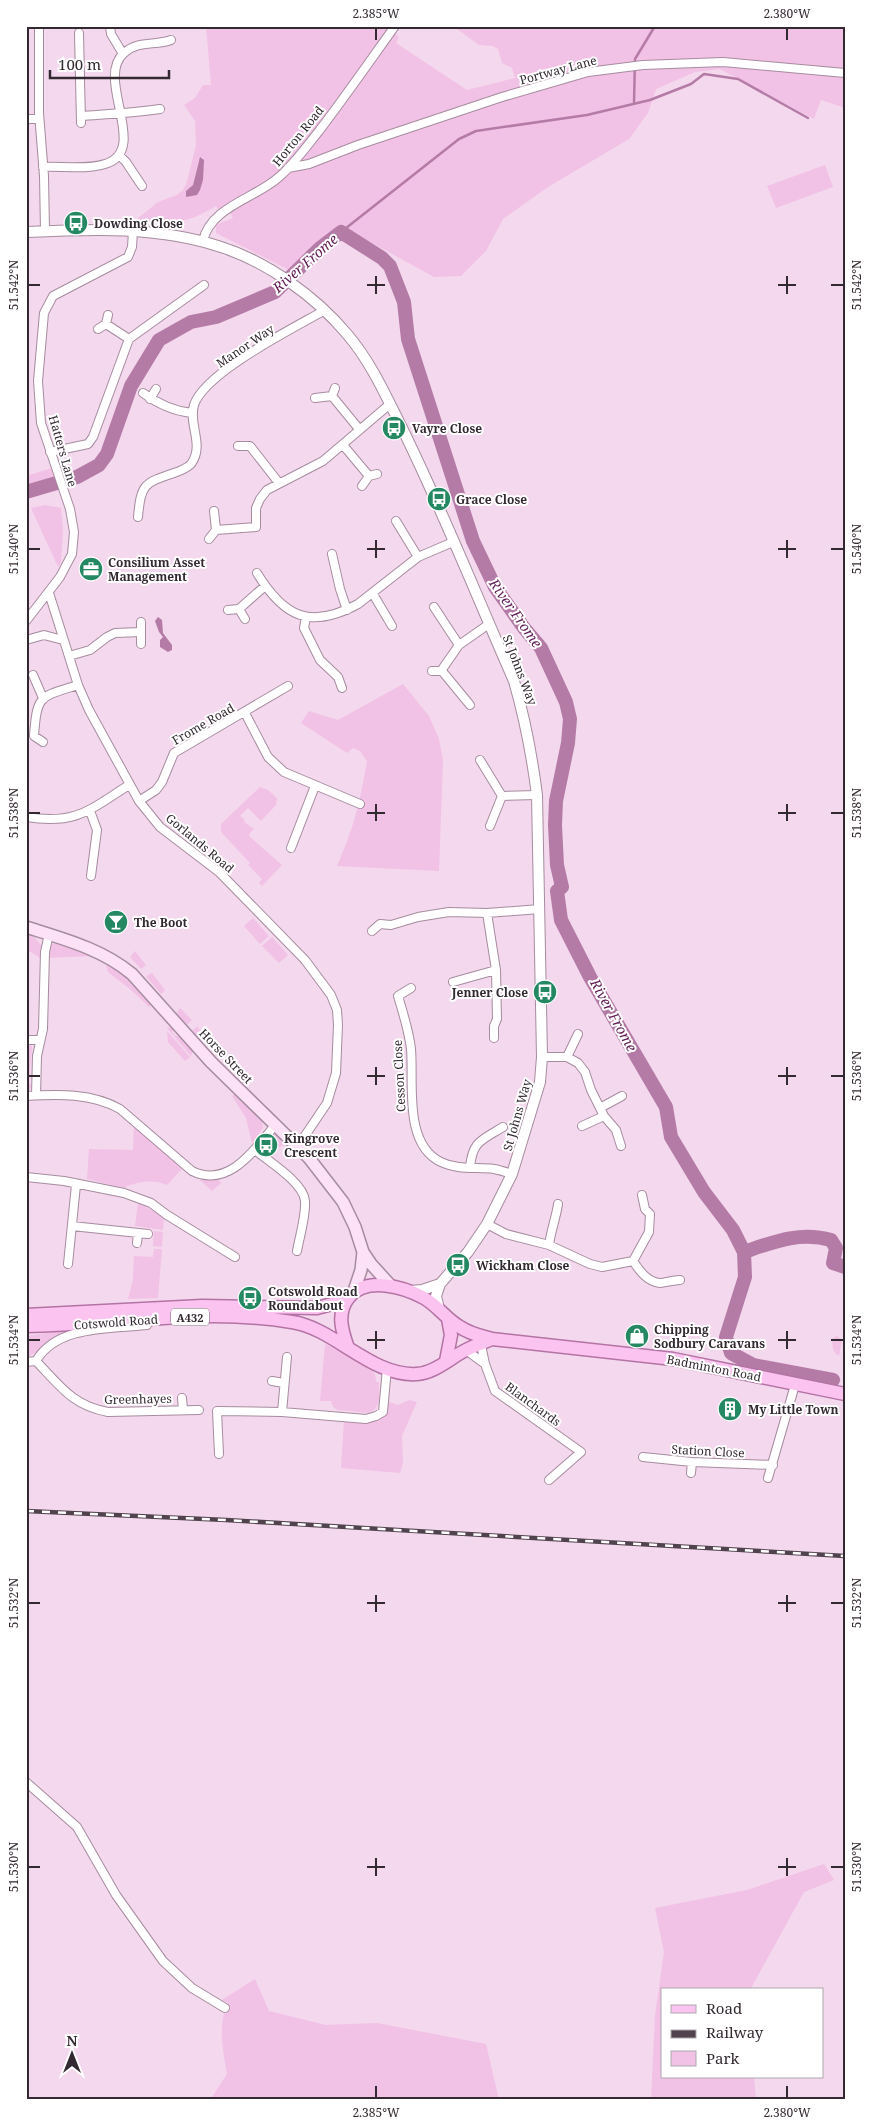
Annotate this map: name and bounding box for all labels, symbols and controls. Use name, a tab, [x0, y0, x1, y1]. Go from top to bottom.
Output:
text: 2.385°W	[352, 5, 400, 22]
text: 2.380°W	[763, 5, 811, 22]
scale bar	[50, 48, 169, 80]
street label: Portway Lane	[518, 52, 598, 88]
text: 100 m	[58, 54, 101, 74]
street label: Horton Road	[268, 102, 328, 170]
bus stop icon: Dowding Close	[63, 210, 89, 236]
place label: Dowding Close	[94, 215, 183, 232]
water label: River Frome	[268, 229, 342, 297]
text: 51.542°N	[5, 260, 22, 310]
text: 51.542°N	[848, 260, 865, 310]
street label: Manor Way	[213, 320, 277, 372]
street label: Hatters Lane	[45, 413, 81, 489]
bus stop icon: Vayre Close	[381, 415, 407, 441]
place label: Vayre Close	[412, 420, 482, 437]
bus stop icon: Grace Close	[426, 486, 452, 512]
place label: Grace Close	[456, 491, 527, 508]
text: 51.540°N	[5, 524, 22, 574]
text: 51.540°N	[848, 524, 865, 574]
place label: Consilium Asset Management	[108, 554, 205, 585]
office icon: Consilium Asset Management	[78, 556, 104, 582]
water label: River Frome	[485, 574, 547, 651]
street label: St Johns Way	[499, 632, 541, 708]
street label: Frome Road	[169, 699, 238, 749]
text: 51.538°N	[5, 788, 22, 838]
text: 51.538°N	[848, 788, 865, 838]
street label: Gorlands Road	[162, 809, 238, 877]
bar icon: The Boot	[103, 909, 129, 935]
place label: The Boot	[134, 914, 188, 931]
water label: River Frome	[586, 974, 642, 1055]
bus stop icon: Jenner Close	[532, 979, 558, 1005]
place label: Jenner Close	[451, 984, 528, 1001]
street label: Horse Street	[195, 1025, 257, 1087]
street label: Cesson Close	[389, 1039, 409, 1113]
text: 51.536°N	[5, 1051, 22, 1101]
text: 51.536°N	[848, 1051, 865, 1101]
street label: St Johns Way	[499, 1077, 535, 1153]
place label: Kingrove Crescent	[284, 1130, 340, 1161]
bus stop icon: Kingrove Crescent	[253, 1132, 279, 1158]
bus stop icon: Wickham Close	[445, 1252, 471, 1278]
place label: Wickham Close	[476, 1257, 570, 1274]
place label: Cotswold Road Roundabout	[268, 1283, 358, 1314]
bus stop icon: Cotswold Road Roundabout	[237, 1285, 263, 1311]
road number: A432	[171, 1308, 209, 1325]
street label: Cotswold Road	[73, 1311, 159, 1333]
text: 51.534°N	[5, 1315, 22, 1365]
text: 51.534°N	[848, 1315, 865, 1365]
place label: Chipping Sodbury Caravans	[654, 1321, 765, 1352]
shop icon: Chipping Sodbury Caravans	[624, 1323, 650, 1349]
street label: Badminton Road	[665, 1351, 763, 1386]
street label: Blanchards	[502, 1378, 564, 1430]
street label: Greenhayes	[104, 1390, 172, 1408]
building icon: My Little Town	[717, 1396, 743, 1422]
place label: My Little Town	[748, 1401, 839, 1418]
street label: Station Close	[671, 1441, 745, 1461]
text: 51.532°N	[5, 1578, 22, 1628]
text: 51.532°N	[848, 1578, 865, 1628]
text: 51.530°N	[5, 1842, 22, 1892]
text: 51.530°N	[848, 1842, 865, 1892]
legend	[661, 1988, 824, 2078]
text: Road	[706, 1998, 742, 2018]
text: Railway	[706, 2022, 764, 2042]
north arrow	[48, 2028, 98, 2078]
text: N	[66, 2031, 78, 2050]
text: Park	[706, 2048, 740, 2068]
text: 2.385°W	[352, 2104, 400, 2121]
text: 2.380°W	[763, 2104, 811, 2121]

